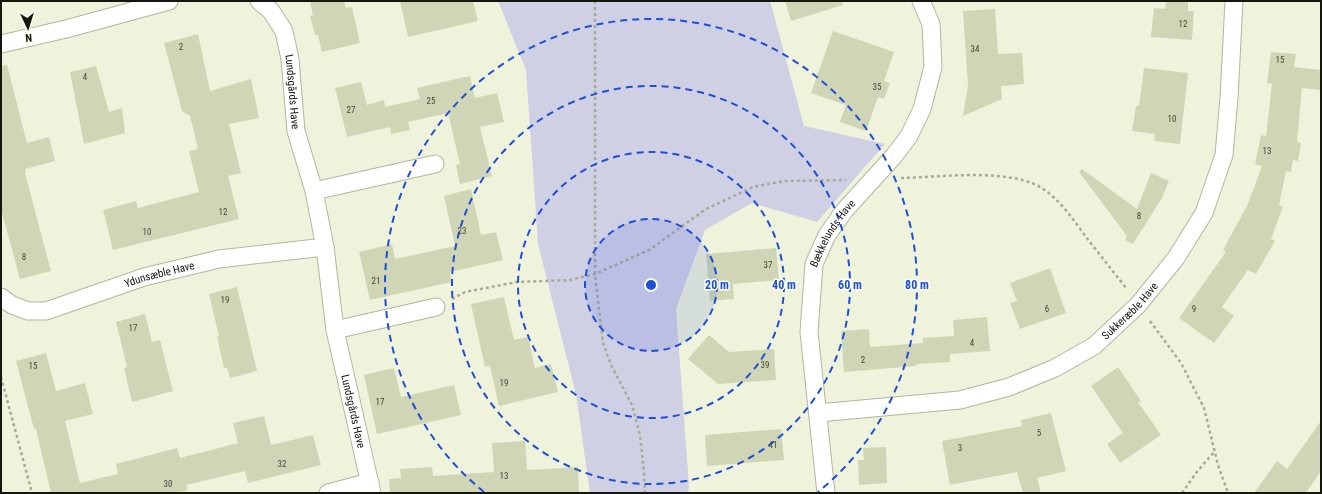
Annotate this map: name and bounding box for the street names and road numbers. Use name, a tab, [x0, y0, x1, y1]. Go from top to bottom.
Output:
street label: Lundsgårds Have	[283, 53, 302, 130]
street label: Bækkelunds Have	[807, 197, 858, 269]
street label: Ydunsæble Have	[123, 259, 196, 290]
street label: Sukkeræble Have	[1099, 280, 1160, 342]
street label: Lundsgårds Have	[339, 373, 368, 449]

